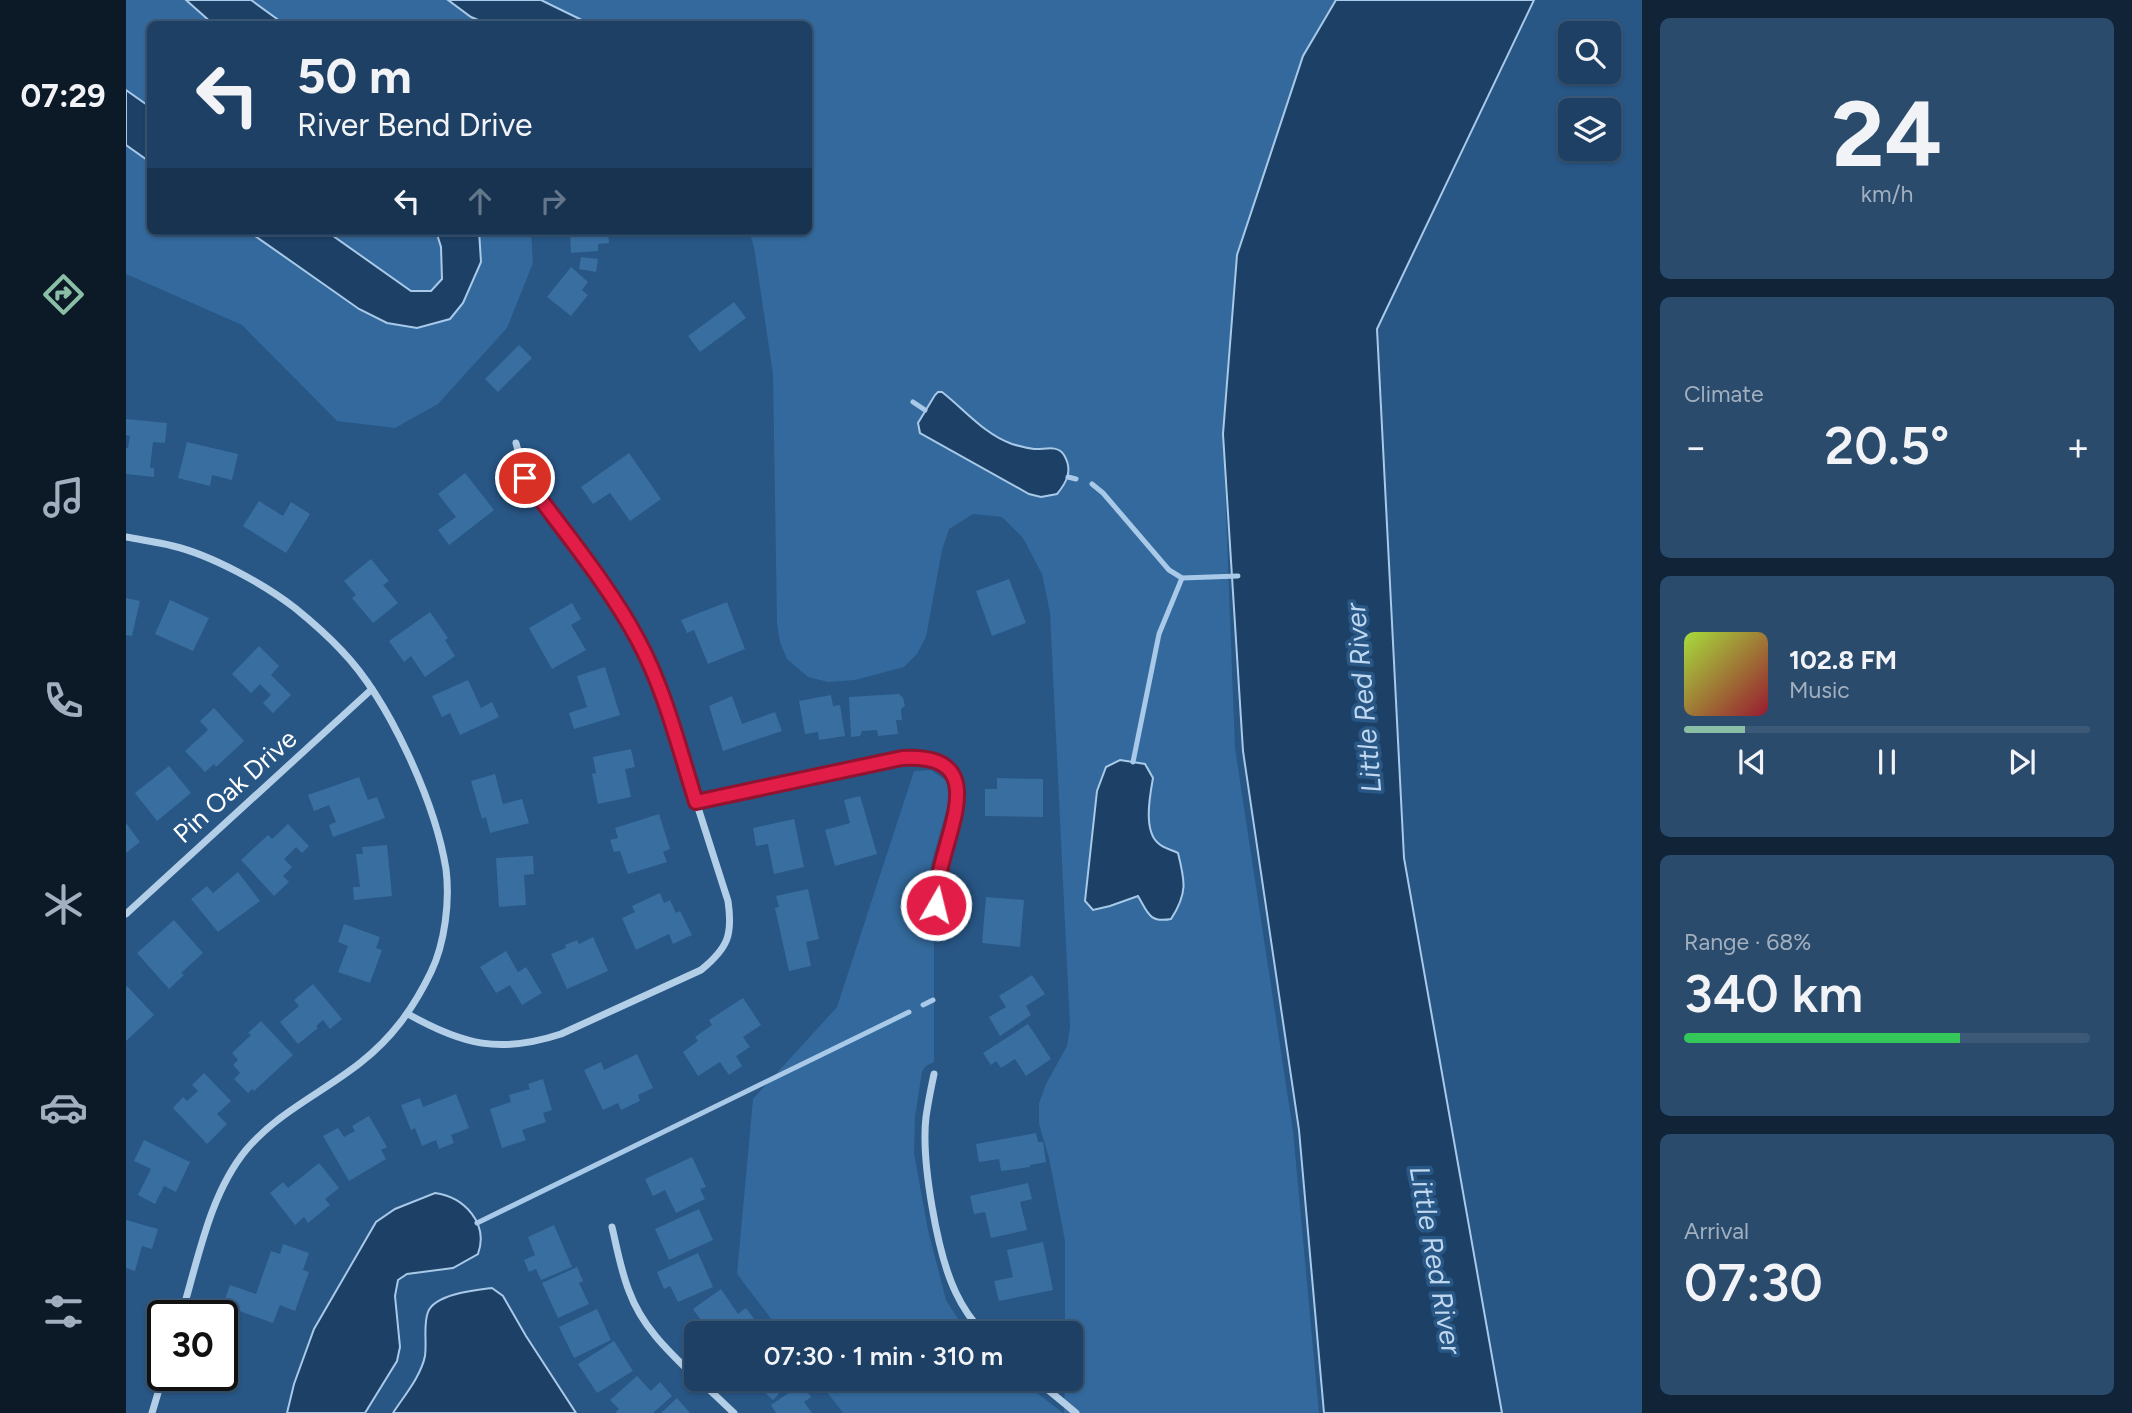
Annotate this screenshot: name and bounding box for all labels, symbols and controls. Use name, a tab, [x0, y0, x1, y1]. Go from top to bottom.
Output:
map controls	[1558, 21, 1621, 161]
button: search	[1558, 21, 1621, 84]
text: 50 m	[297, 46, 412, 105]
icon: left	[182, 49, 273, 140]
text: 07:29	[20, 77, 106, 115]
text: 24	[1832, 80, 1942, 189]
button: layers	[1558, 98, 1621, 161]
text: River Bend Drive	[297, 106, 532, 144]
text: km/h	[1861, 180, 1913, 208]
icon: left	[388, 182, 426, 220]
icon: ahead	[461, 182, 499, 220]
icon: right	[534, 182, 572, 220]
icon: directions	[39, 270, 88, 319]
text: Climate	[1684, 380, 1763, 408]
text: 20.5°	[1825, 415, 1949, 477]
text: −	[1684, 424, 1708, 470]
text: +	[2066, 424, 2090, 470]
pin	[495, 448, 555, 508]
icon: arrive	[506, 459, 544, 497]
icon: music	[39, 473, 88, 522]
water label: Little Red River	[1338, 600, 1388, 794]
text: 102.8 FM	[1789, 644, 1897, 676]
icon: phone	[39, 676, 88, 725]
text: Music	[1789, 676, 1850, 704]
street label: Pin Oak Drive	[167, 722, 303, 850]
icon: previous	[1733, 743, 1771, 781]
icon: pause	[1868, 743, 1906, 781]
icon: next	[2003, 743, 2041, 781]
position arrow	[899, 868, 973, 942]
icon: climate	[39, 880, 88, 929]
text: Range · 68%	[1684, 928, 1811, 956]
text: 340 km	[1684, 963, 1863, 1025]
icon: car	[39, 1083, 88, 1132]
water label: Little Red River	[1403, 1163, 1470, 1358]
text: Arrival	[1684, 1217, 1749, 1245]
text: 07:30	[1684, 1252, 1823, 1314]
icon: filters	[39, 1287, 88, 1336]
speed limit sign: 30	[147, 1300, 238, 1391]
text: 07:30 · 1 min · 310 m	[764, 1340, 1003, 1372]

